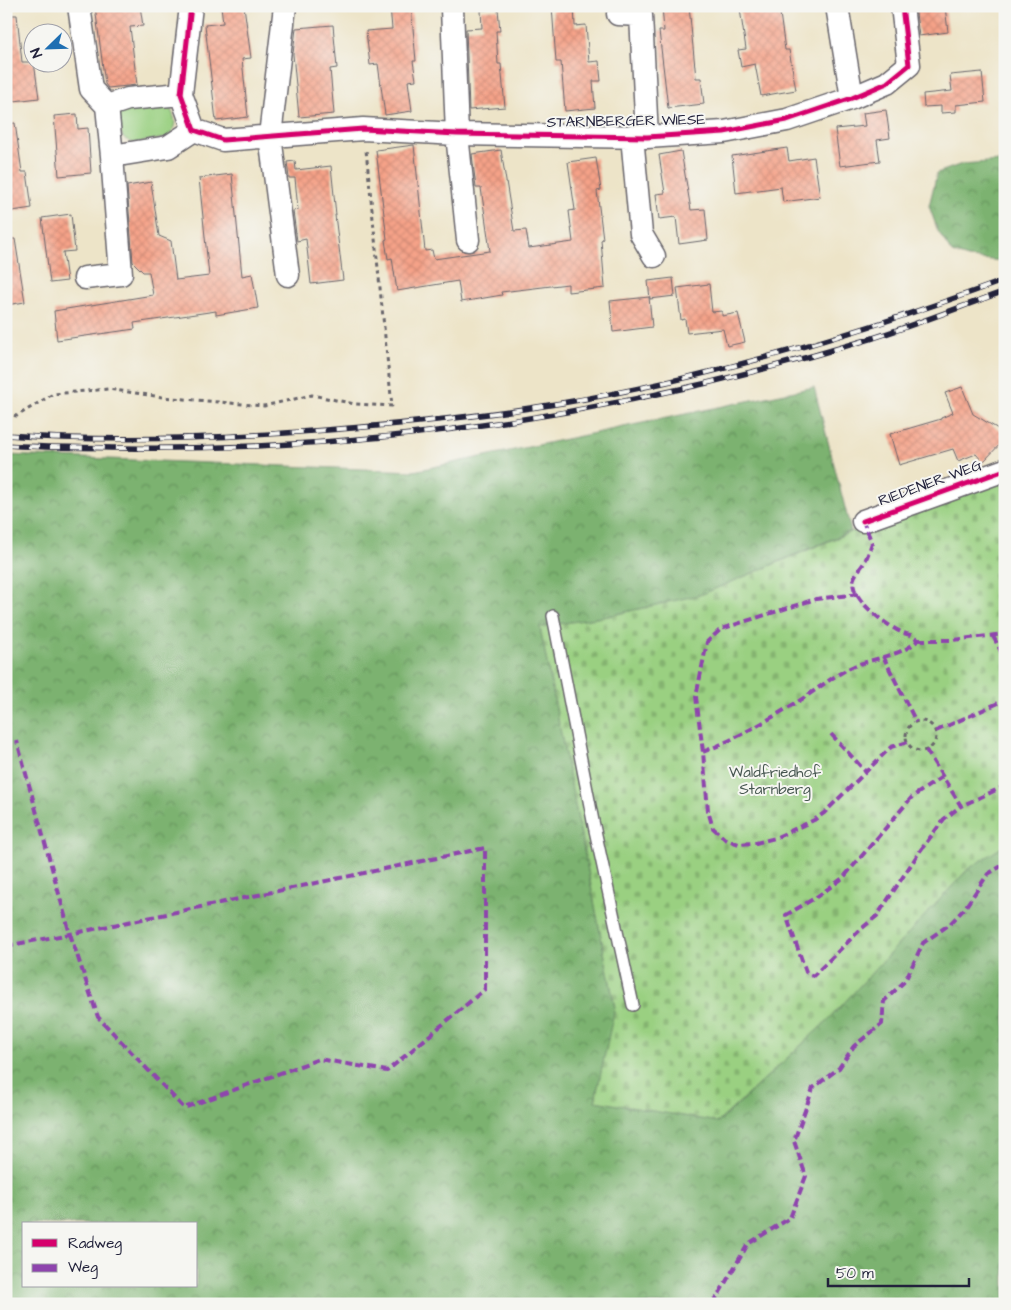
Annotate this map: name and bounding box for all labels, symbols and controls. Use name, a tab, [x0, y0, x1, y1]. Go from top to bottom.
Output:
north arrow	[22, 22, 72, 72]
text: N	[26, 45, 48, 61]
street label: STARNBERGER WIESE	[546, 109, 706, 133]
street label: RIEDENER WEG	[875, 454, 985, 511]
park label: Waldfriedhof Starnberg	[729, 762, 821, 801]
legend	[22, 1222, 198, 1288]
text: Radweg	[68, 1233, 122, 1255]
scale bar	[828, 1255, 970, 1287]
text: Weg	[68, 1257, 98, 1279]
text: 50 m	[836, 1263, 874, 1284]

